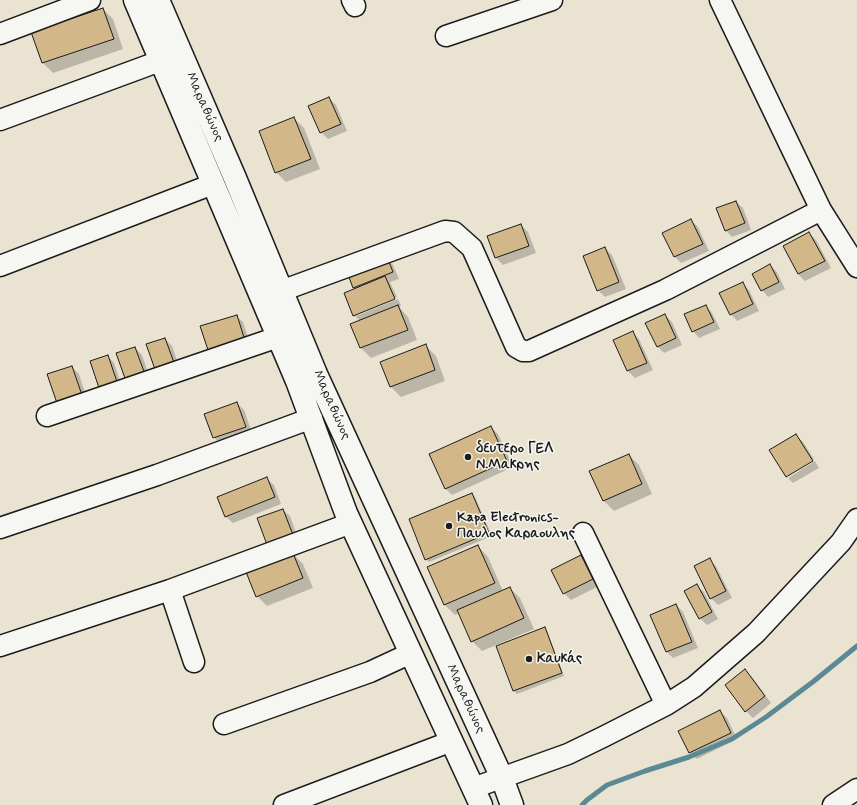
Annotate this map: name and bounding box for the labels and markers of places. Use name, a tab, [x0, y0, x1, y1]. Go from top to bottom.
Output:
place label: δευτερο ΓΕΛ Ν.Μακρης	[476, 441, 553, 474]
marker: δευτερο ΓΕΛ Ν.Μακρης	[463, 452, 473, 462]
place label: Kapa Electronics- Παυλος Καραουλης	[457, 510, 575, 542]
marker: Kapa Electronics- Παυλος Καραουλης	[444, 521, 454, 531]
place label: Καυκάς	[537, 651, 582, 667]
marker: Καυκάς	[524, 654, 534, 664]

